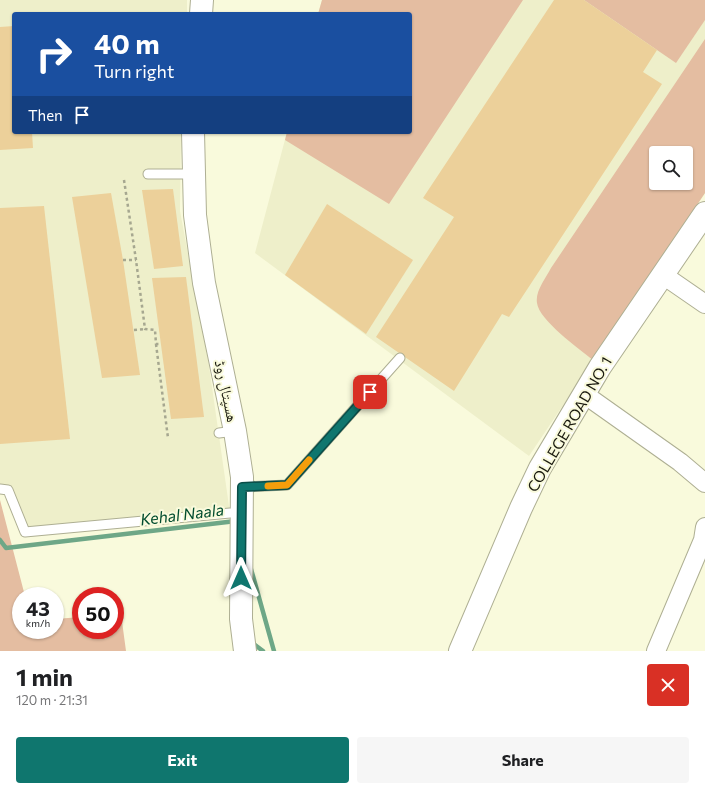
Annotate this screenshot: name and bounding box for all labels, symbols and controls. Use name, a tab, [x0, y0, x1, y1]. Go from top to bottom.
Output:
text: 40 m	[94, 26, 160, 60]
icon: right	[28, 28, 80, 80]
text: Turn right	[94, 60, 174, 82]
icon: arrive	[71, 104, 93, 126]
text: Then	[28, 106, 63, 124]
map controls	[649, 146, 693, 190]
button: search	[649, 146, 693, 190]
street label: COLLEGE ROAD NO. 1	[523, 353, 615, 495]
street label: ھسپتال روڈ	[210, 358, 242, 424]
pin	[353, 375, 387, 409]
icon: arrive	[359, 381, 381, 403]
water label: Kehal Naala	[139, 499, 225, 529]
position arrow	[220, 557, 262, 599]
speed limit sign: 50	[72, 587, 124, 639]
text: 43	[26, 596, 50, 620]
text: km/h	[26, 617, 50, 629]
text: 1 min	[16, 662, 73, 691]
button: close	[647, 664, 689, 706]
text: 120 m · 21:31	[16, 692, 88, 708]
button: Exit	[16, 737, 349, 783]
button: Share	[357, 737, 689, 783]

